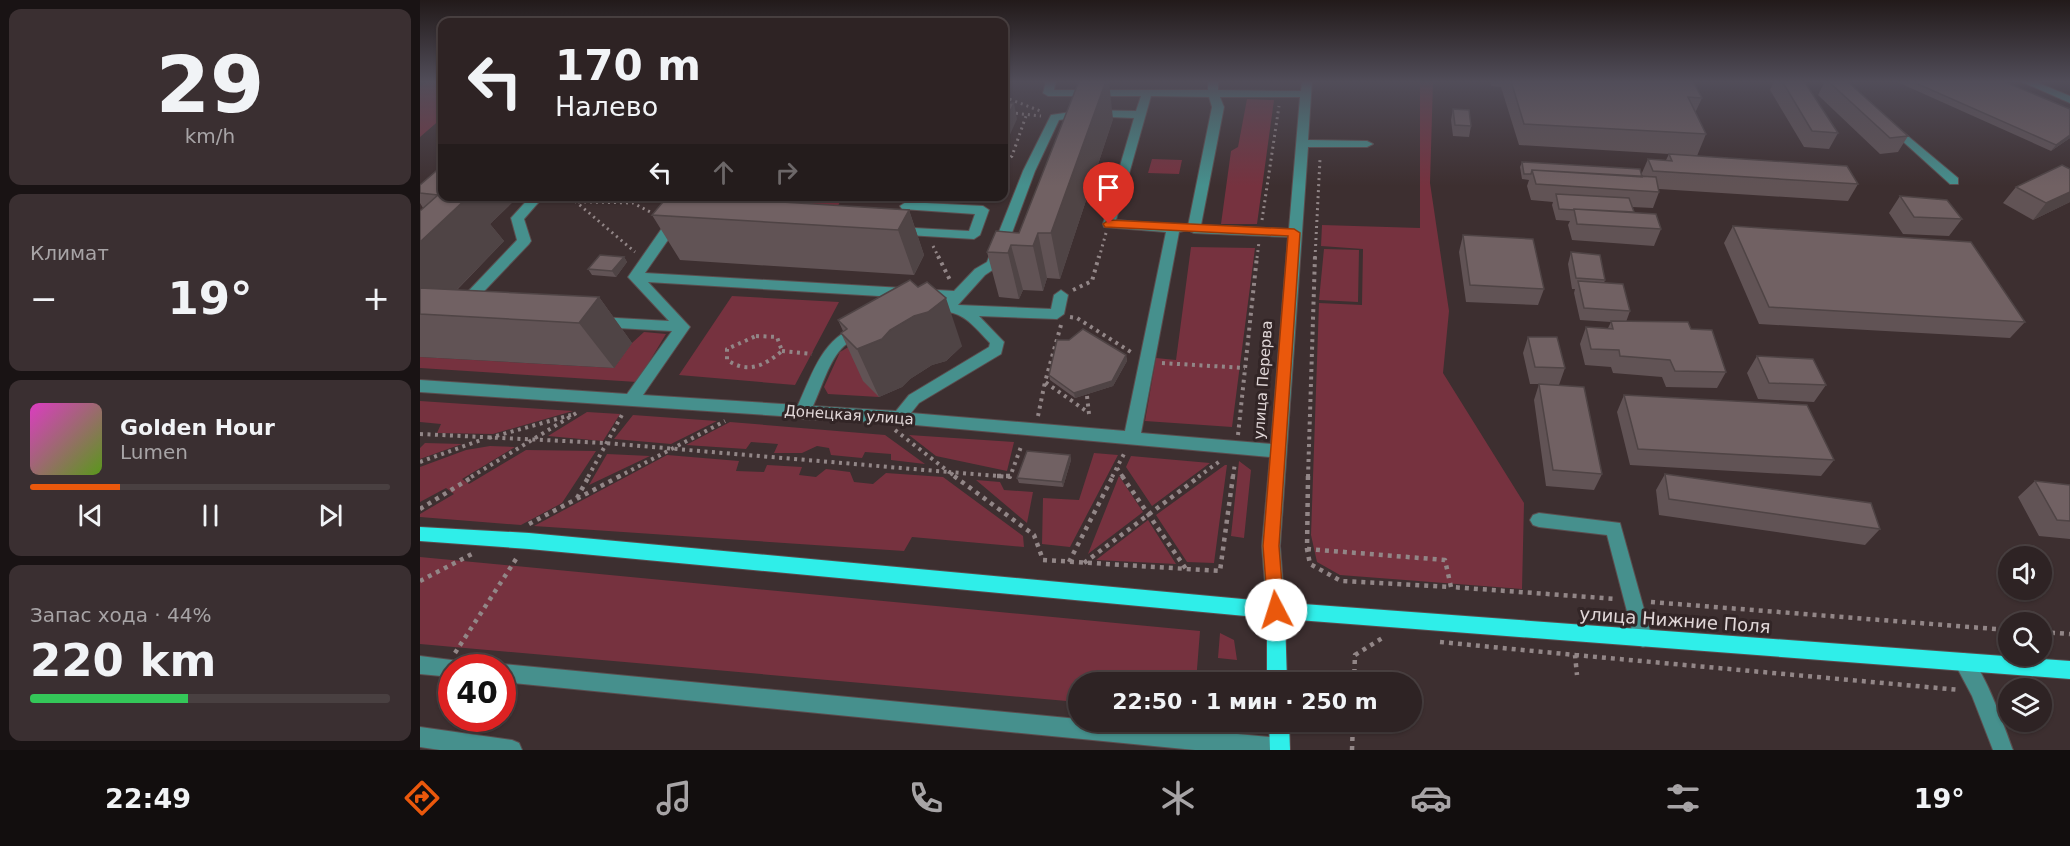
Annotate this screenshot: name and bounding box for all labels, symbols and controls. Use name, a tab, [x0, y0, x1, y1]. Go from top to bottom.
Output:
text: 29	[156, 40, 264, 130]
text: 170 m	[555, 41, 701, 90]
icon: left	[456, 42, 534, 120]
text: Налево	[555, 91, 658, 122]
text: km/h	[185, 124, 235, 148]
icon: left	[644, 156, 677, 189]
icon: ahead	[707, 156, 740, 189]
icon: right	[770, 156, 803, 189]
pin	[1083, 162, 1134, 224]
icon: arrive	[1092, 171, 1125, 204]
text: Климат	[30, 241, 109, 265]
text: 19°	[167, 272, 253, 325]
text: −	[30, 279, 58, 318]
text: +	[362, 279, 390, 318]
street label: улица Перерва	[1250, 320, 1276, 440]
street label: Донецкая улица	[784, 401, 914, 429]
text: Golden Hour	[120, 415, 275, 440]
text: Lumen	[120, 440, 188, 464]
icon: previous	[74, 499, 107, 532]
icon: pause	[194, 499, 227, 532]
icon: next	[314, 499, 347, 532]
map controls	[1998, 546, 2052, 732]
button: sound	[1998, 546, 2052, 600]
position arrow	[1244, 578, 1308, 642]
text: Запас хода · 44%	[30, 603, 211, 627]
street label: улица Нижние Поля	[1579, 603, 1771, 637]
button: search	[1998, 612, 2052, 666]
text: 220 km	[30, 634, 216, 687]
speed limit sign: 40	[438, 654, 516, 732]
button: layers	[1998, 678, 2052, 732]
text: 22:50 · 1 мин · 250 m	[1112, 689, 1378, 714]
icon: directions	[401, 777, 443, 819]
icon: music	[653, 777, 695, 819]
icon: phone	[905, 777, 947, 819]
icon: climate	[1157, 777, 1199, 819]
icon: car	[1410, 777, 1452, 819]
icon: filters	[1662, 777, 1704, 819]
text: 22:49	[105, 783, 191, 814]
text: 19°	[1914, 783, 1965, 814]

